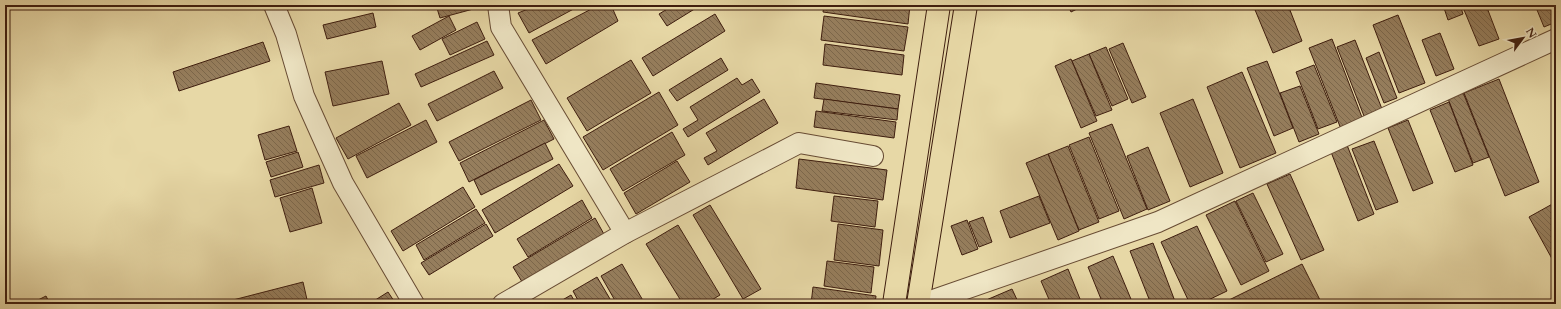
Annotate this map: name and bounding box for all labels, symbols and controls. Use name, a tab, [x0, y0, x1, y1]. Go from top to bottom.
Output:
north arrow	[1503, 18, 1543, 58]
text: N	[1522, 25, 1540, 41]

